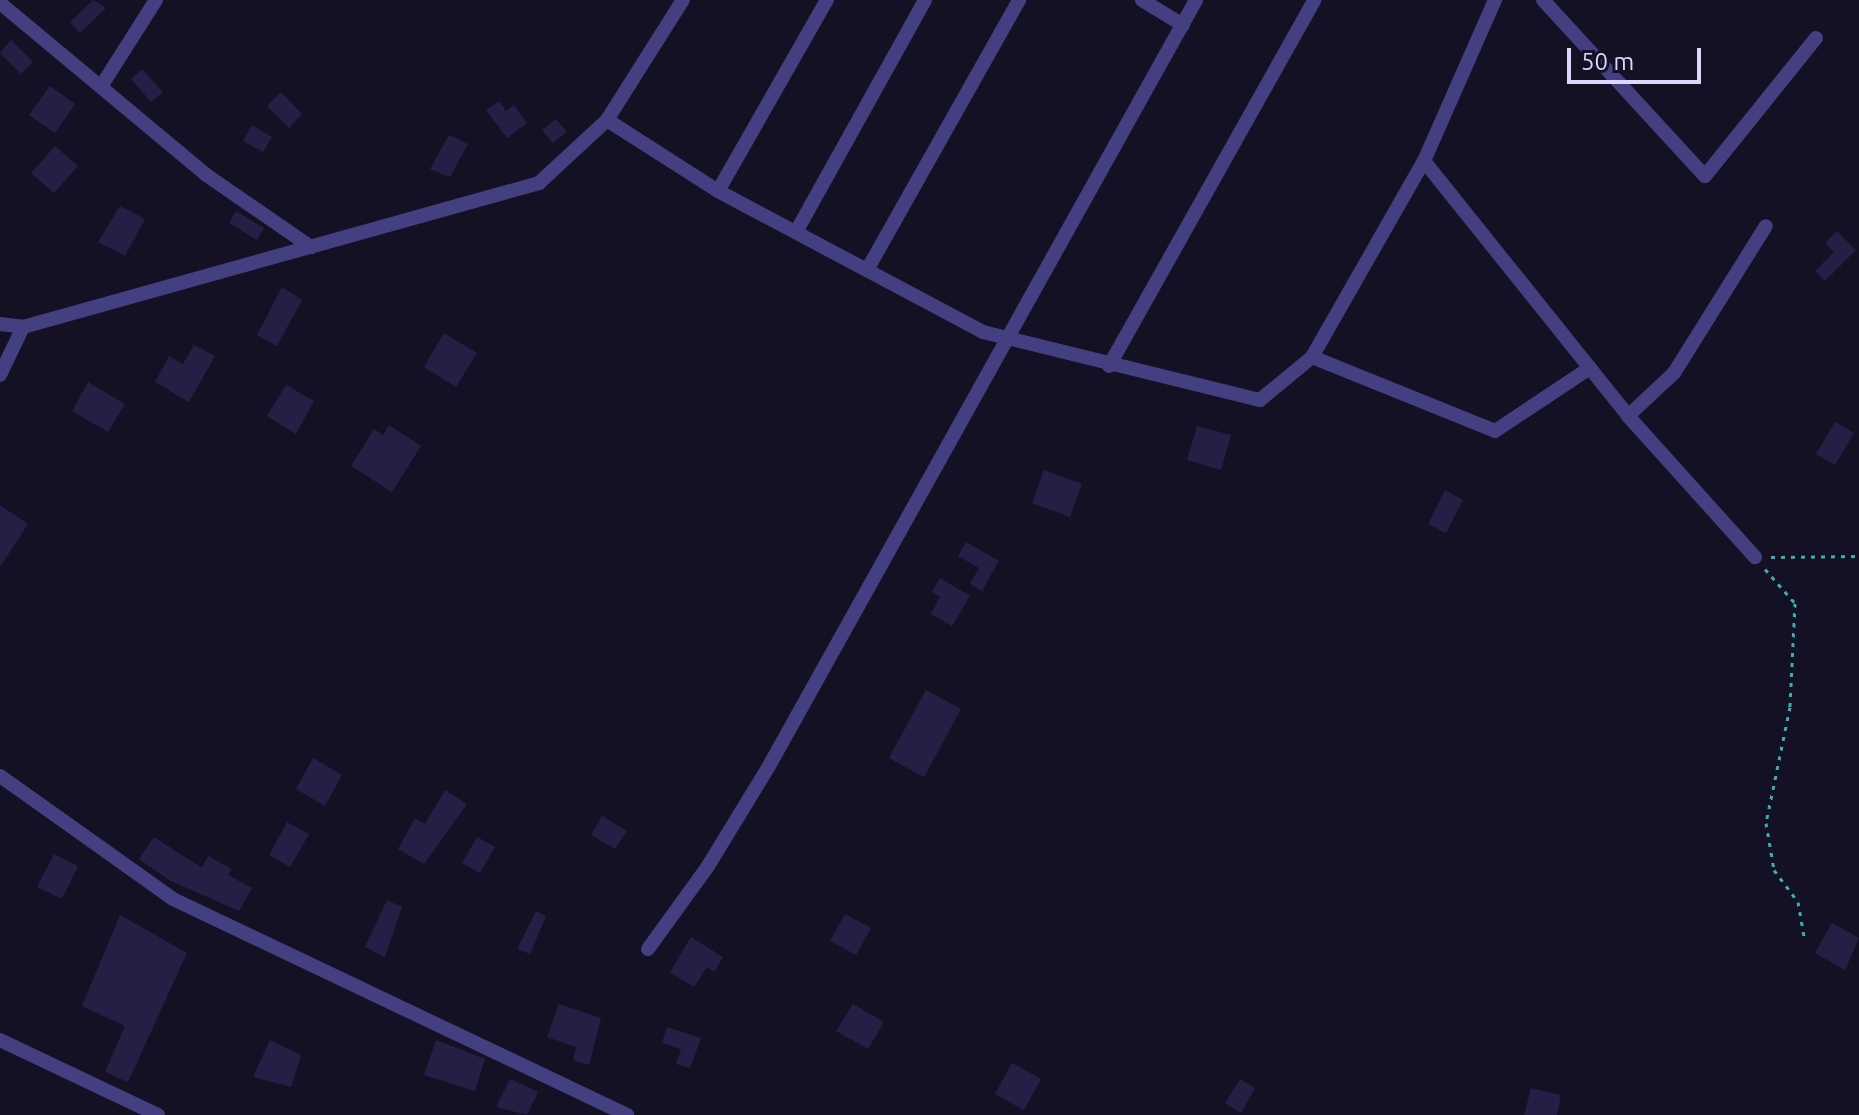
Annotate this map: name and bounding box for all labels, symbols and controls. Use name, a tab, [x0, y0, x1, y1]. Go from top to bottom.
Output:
scale bar	[1571, 32, 1705, 82]
text: 50 m	[1581, 48, 1634, 75]

